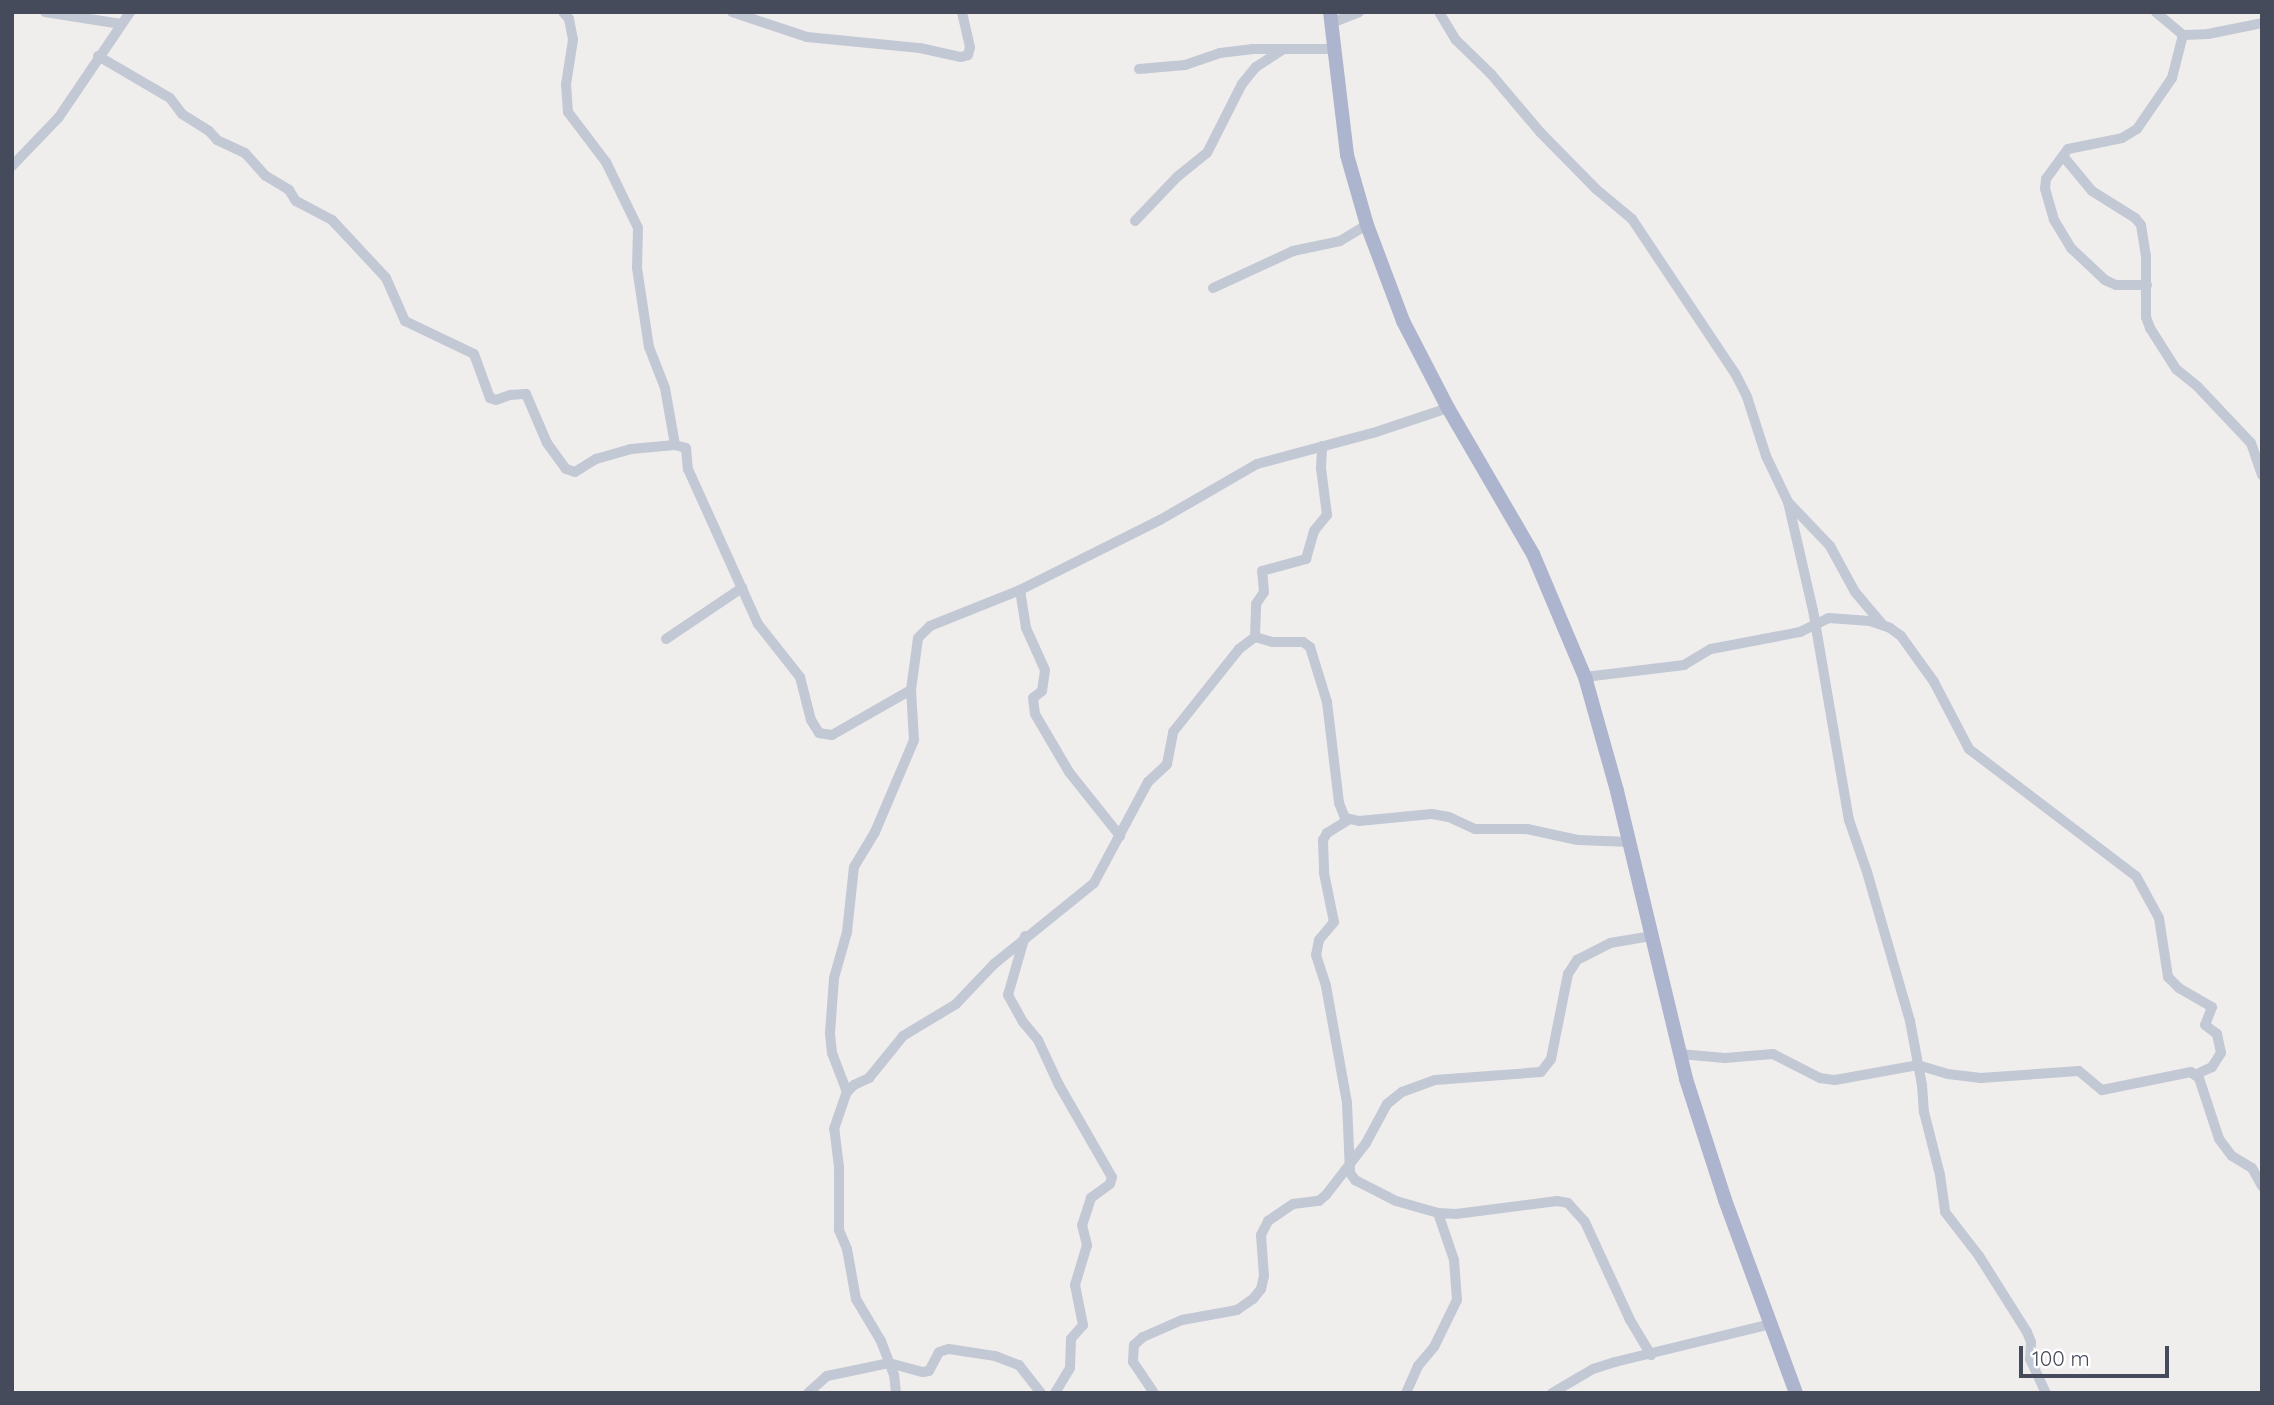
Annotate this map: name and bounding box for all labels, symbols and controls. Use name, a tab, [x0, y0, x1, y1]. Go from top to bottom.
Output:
scale bar	[2022, 1332, 2172, 1376]
text: 100 m	[2032, 1345, 2090, 1371]

